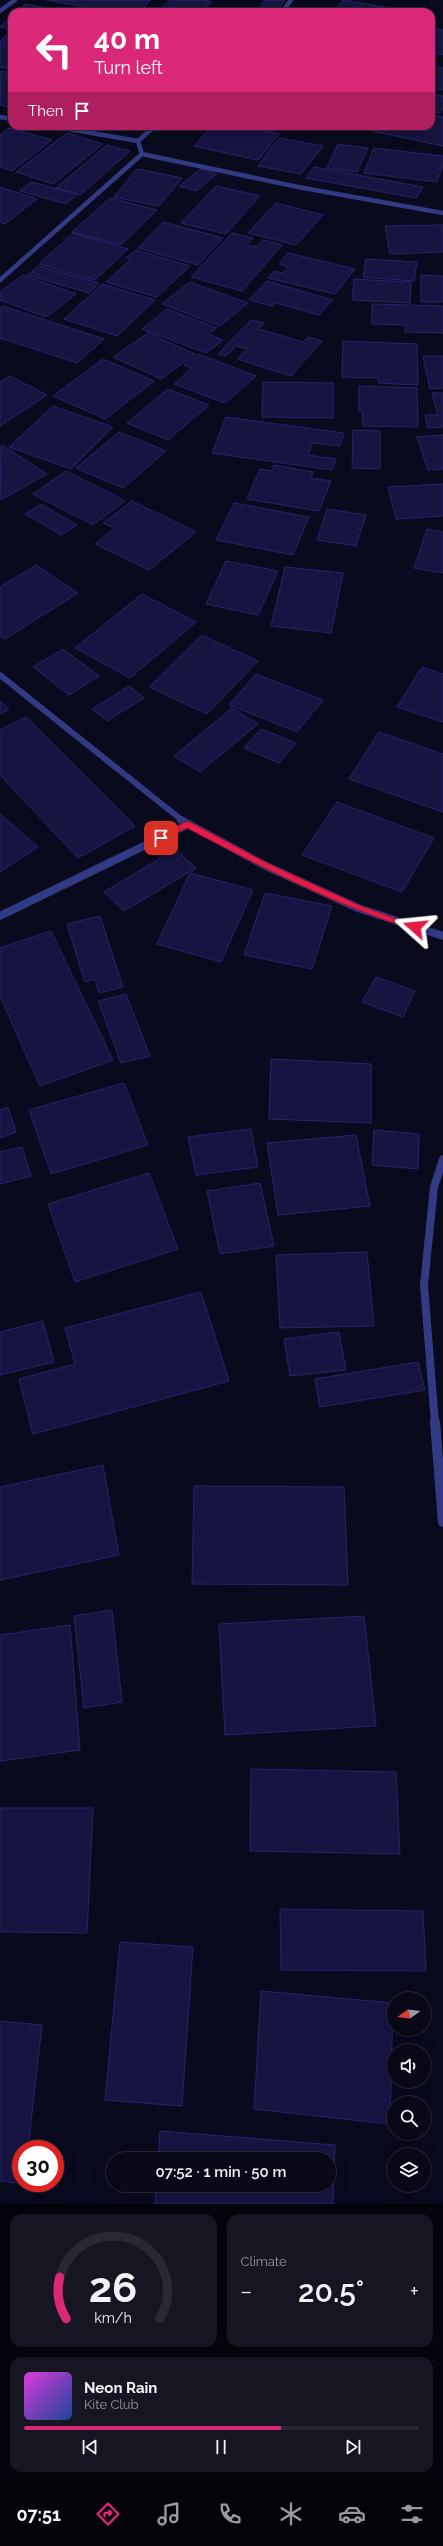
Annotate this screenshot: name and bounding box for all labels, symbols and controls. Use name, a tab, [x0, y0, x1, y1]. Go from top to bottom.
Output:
text: 40 m	[94, 23, 160, 56]
icon: left	[28, 24, 80, 76]
text: Turn left	[94, 57, 163, 78]
icon: arrive	[71, 100, 93, 122]
text: Then	[28, 102, 63, 120]
pin	[144, 821, 178, 855]
icon: arrive	[150, 827, 172, 849]
position arrow	[394, 906, 436, 948]
north arrow	[387, 1992, 431, 2036]
map controls	[387, 1992, 431, 2192]
button: sound	[387, 2044, 431, 2088]
button: search	[387, 2096, 431, 2140]
speed limit sign: 30	[12, 2140, 64, 2192]
button: layers	[387, 2148, 431, 2192]
text: 07:52 · 1 min · 50 m	[156, 2163, 286, 2181]
text: Climate	[241, 2254, 287, 2269]
text: 26	[89, 2262, 138, 2311]
text: 20.5°	[298, 2274, 364, 2309]
text: −	[241, 2278, 252, 2304]
text: +	[410, 2278, 419, 2304]
text: km/h	[94, 2309, 132, 2325]
text: Neon Rain	[84, 2379, 157, 2397]
text: Kite Club	[84, 2397, 139, 2412]
icon: previous	[79, 2436, 101, 2458]
icon: pause	[210, 2436, 232, 2458]
icon: next	[342, 2436, 364, 2458]
icon: directions	[94, 2500, 122, 2528]
icon: music	[155, 2500, 183, 2528]
icon: phone	[216, 2500, 244, 2528]
icon: climate	[277, 2500, 305, 2528]
icon: car	[338, 2500, 366, 2528]
icon: filters	[398, 2500, 426, 2528]
text: 07:51	[16, 2504, 61, 2525]

